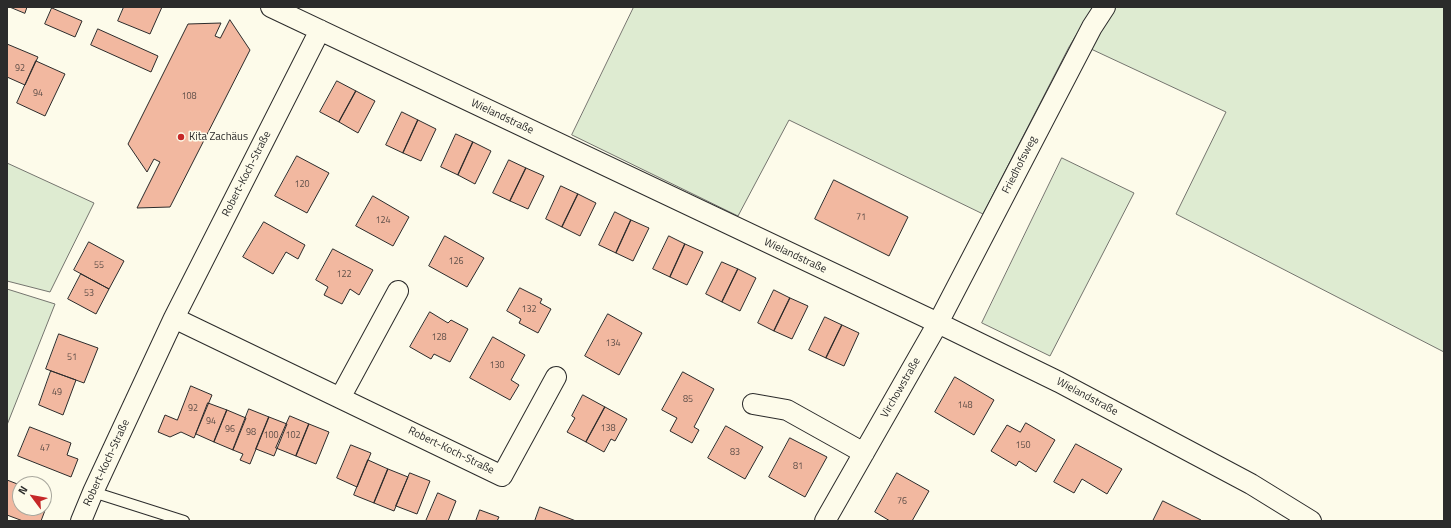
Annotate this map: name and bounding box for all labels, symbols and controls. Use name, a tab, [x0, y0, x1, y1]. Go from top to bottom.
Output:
house number: 92	[15, 64, 25, 74]
house number: 94	[33, 89, 43, 99]
house number: 108	[181, 92, 197, 102]
street label: Wielandstraße	[469, 97, 535, 137]
street label: Robert-Koch-Straße	[220, 129, 274, 219]
place label: Kita Zachäus	[189, 130, 248, 144]
marker: Kita Zachäus	[176, 132, 186, 142]
street label: Friedhofsweg	[1000, 134, 1040, 196]
house number: 120	[294, 180, 310, 190]
house number: 71	[856, 213, 866, 223]
house number: 124	[375, 216, 391, 226]
street label: Wielandstraße	[762, 236, 828, 276]
house number: 126	[448, 257, 464, 267]
house number: 55	[94, 261, 104, 271]
house number: 122	[336, 270, 352, 280]
house number: 53	[84, 289, 94, 299]
house number: 132	[521, 305, 537, 315]
house number: 128	[431, 333, 447, 343]
house number: 134	[605, 339, 621, 349]
house number: 51	[67, 353, 77, 363]
street label: Virchowstraße	[878, 355, 924, 421]
house number: 130	[489, 361, 505, 371]
street label: Wielandstraße	[1054, 375, 1120, 419]
house number: 49	[52, 388, 62, 398]
house number: 85	[683, 395, 693, 405]
house number: 148	[957, 401, 973, 411]
house number: 92	[188, 404, 198, 414]
house number: 94	[206, 417, 216, 427]
street label: Robert-Koch-Straße	[81, 418, 133, 508]
street label: Robert-Koch-Straße	[406, 424, 496, 478]
house number: 138	[600, 424, 616, 434]
house number: 96	[225, 425, 235, 435]
house number: 98	[246, 428, 256, 438]
house number: 100	[263, 431, 279, 441]
house number: 102	[285, 431, 301, 441]
house number: 150	[1015, 441, 1031, 451]
house number: 47	[40, 444, 50, 454]
house number: 83	[730, 448, 740, 458]
house number: 81	[793, 462, 803, 472]
north arrow	[12, 476, 52, 516]
text: N	[14, 483, 31, 498]
house number: 76	[897, 497, 907, 507]

